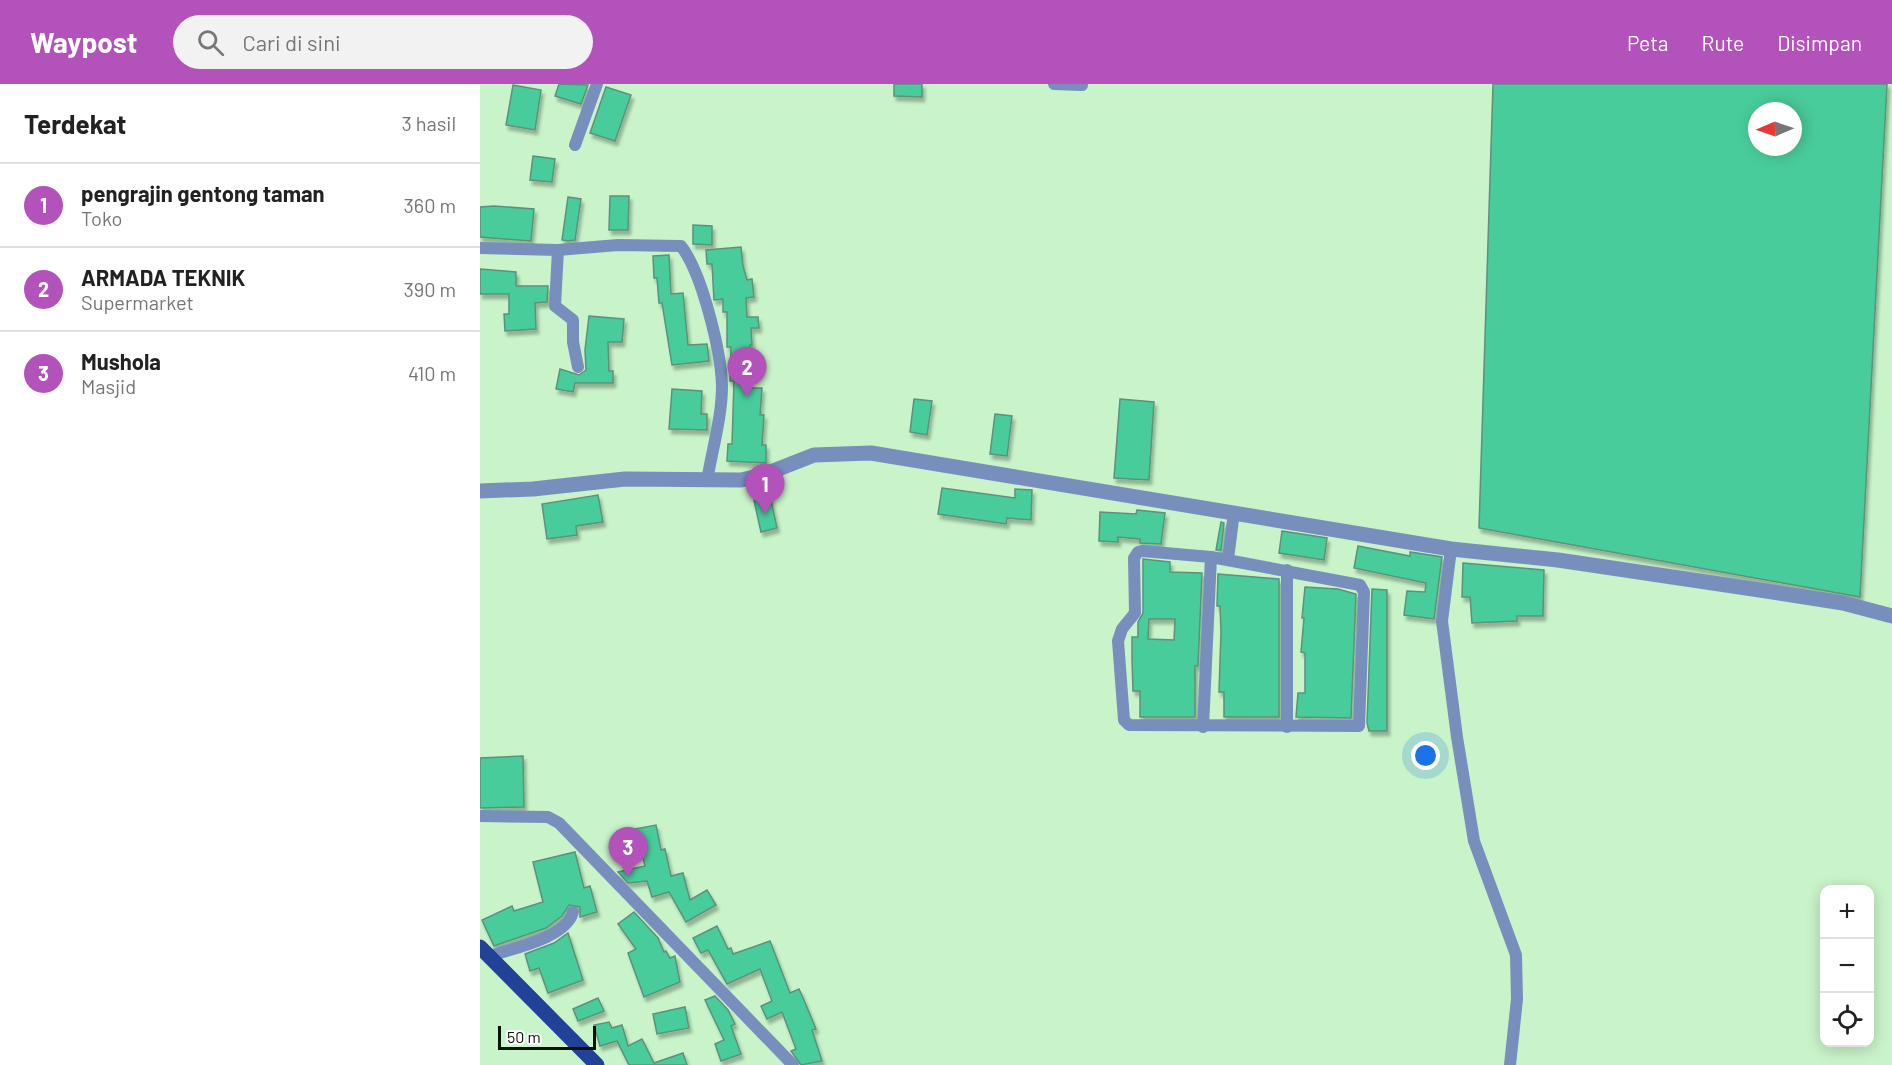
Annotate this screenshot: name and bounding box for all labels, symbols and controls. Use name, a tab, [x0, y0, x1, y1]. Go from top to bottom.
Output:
search box	[173, 15, 593, 69]
text: Waypost	[30, 25, 137, 59]
icon: search	[194, 26, 227, 59]
text: Cari di sini	[242, 29, 341, 55]
text: Peta	[1627, 30, 1669, 55]
text: Rute	[1702, 30, 1744, 55]
text: Disimpan	[1777, 30, 1862, 55]
north arrow	[1748, 102, 1802, 156]
text: Terdekat	[24, 108, 126, 139]
text: 3 hasil	[401, 111, 456, 135]
text: pengrajin gentong taman	[81, 180, 325, 206]
text: 1	[40, 193, 47, 217]
text: 360 m	[404, 193, 456, 217]
text: Toko	[81, 206, 122, 230]
text: ARMADA TEKNIK	[81, 264, 245, 290]
text: 2	[38, 277, 49, 301]
text: 390 m	[403, 277, 456, 301]
text: Supermarket	[81, 290, 194, 314]
text: Mushola	[81, 348, 161, 374]
pin: 2	[728, 348, 766, 397]
text: 3	[38, 361, 49, 385]
text: 410 m	[408, 361, 456, 385]
text: Masjid	[81, 374, 136, 398]
pin: 1	[746, 464, 784, 514]
your location	[1411, 741, 1440, 770]
pin: 3	[608, 828, 648, 877]
map controls	[1820, 885, 1874, 1047]
button: +	[1820, 885, 1874, 939]
button: −	[1820, 939, 1874, 993]
button: locate	[1820, 993, 1874, 1047]
scale bar	[498, 1023, 596, 1050]
text: 50 m	[507, 1027, 541, 1046]

